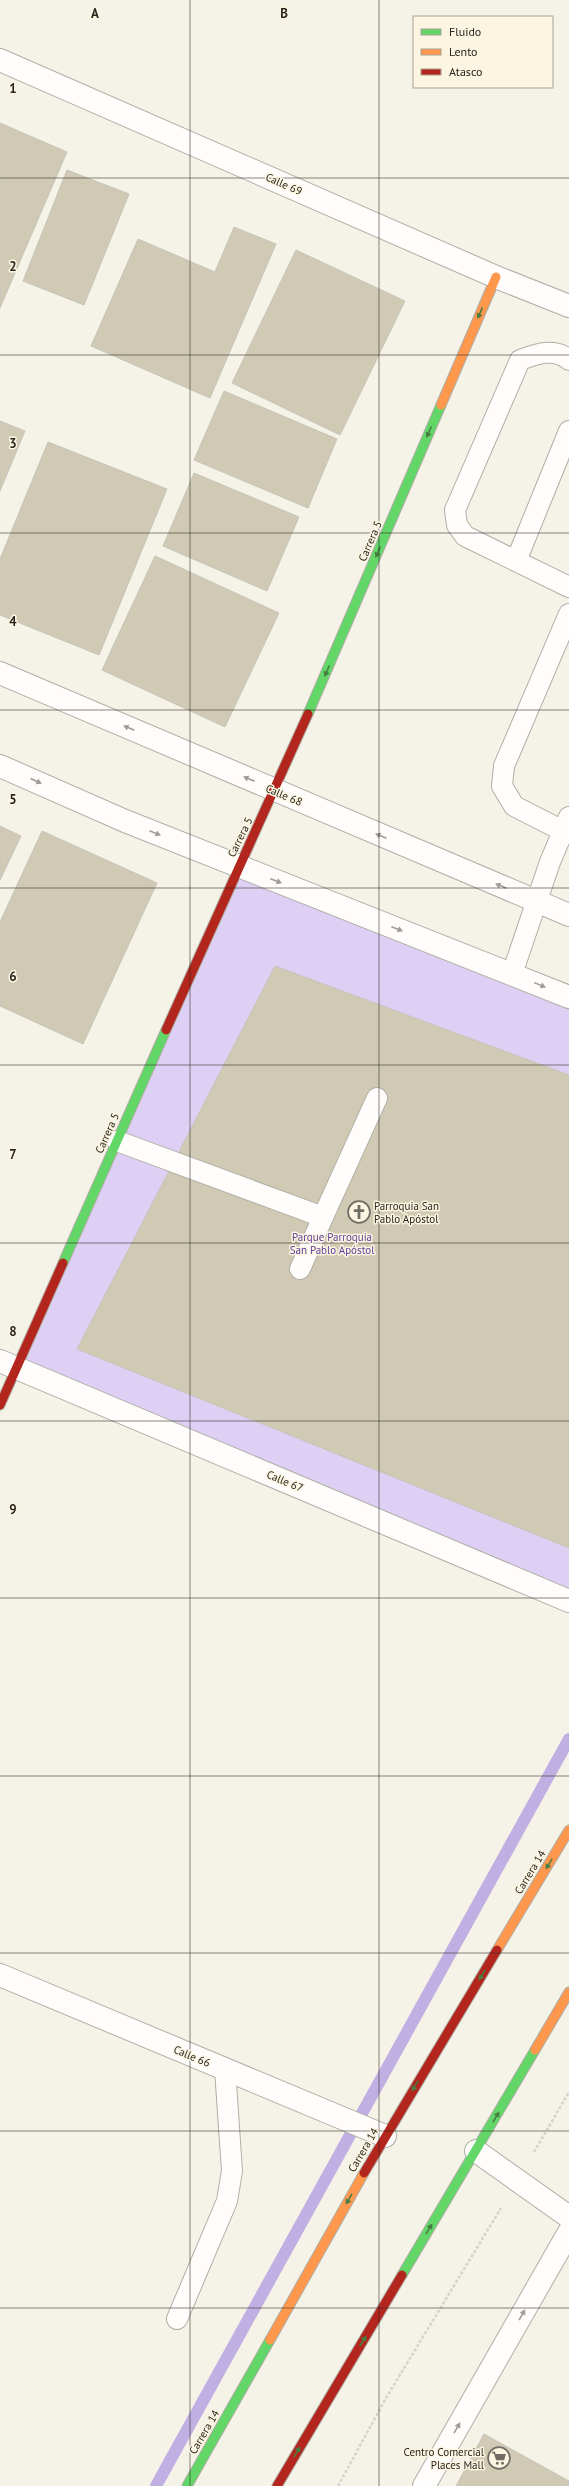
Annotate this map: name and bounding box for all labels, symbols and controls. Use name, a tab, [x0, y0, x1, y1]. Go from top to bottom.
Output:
text: A	[91, 5, 99, 22]
text: B	[280, 5, 288, 22]
legend	[413, 16, 553, 88]
text: Fluido	[449, 24, 481, 39]
text: Lento	[449, 44, 478, 59]
text: Atasco	[449, 64, 482, 79]
text: 1	[9, 80, 17, 97]
street label: Calle 69	[264, 170, 304, 198]
text: 2	[9, 258, 17, 275]
one-way arrow	[477, 307, 483, 319]
one-way arrow	[426, 427, 432, 438]
text: 3	[9, 435, 17, 452]
street label: Carrera 5	[355, 519, 385, 563]
one-way arrow	[375, 546, 381, 557]
text: 4	[9, 613, 17, 630]
one-way arrow	[323, 666, 329, 678]
one-way arrow	[123, 725, 135, 731]
one-way arrow	[242, 776, 254, 782]
one-way arrow	[30, 779, 42, 785]
street label: Calle 68	[264, 781, 304, 809]
text: 5	[9, 791, 17, 808]
street label: Carrera 5	[224, 815, 256, 859]
one-way arrow	[149, 830, 160, 836]
one-way arrow	[375, 832, 387, 838]
one-way arrow	[270, 879, 282, 885]
one-way arrow	[495, 883, 507, 890]
one-way arrow	[391, 926, 403, 932]
text: 6	[9, 968, 17, 985]
one-way arrow	[535, 983, 547, 989]
street label: Carrera 5	[92, 1111, 122, 1155]
text: 7	[9, 1146, 17, 1163]
church icon: Parroquia San Pablo Apóstol	[346, 1199, 372, 1225]
place label: Parroquia San Pablo Apóstol	[374, 1199, 439, 1226]
park label: Parque Parroquia San Pablo Apóstol	[290, 1230, 375, 1257]
text: 8	[9, 1323, 17, 1340]
street label: Calle 67	[265, 1467, 305, 1495]
text: 9	[9, 1501, 17, 1518]
street label: Carrera 14	[511, 1848, 549, 1896]
one-way arrow	[545, 1858, 552, 1870]
one-way arrow	[478, 1969, 485, 1981]
street label: Calle 66	[172, 2042, 212, 2070]
one-way arrow	[411, 2080, 418, 2092]
one-way arrow	[492, 2111, 499, 2123]
street label: Carrera 14	[345, 2125, 381, 2175]
one-way arrow	[346, 2193, 353, 2205]
one-way arrow	[426, 2223, 433, 2235]
one-way arrow	[518, 2309, 525, 2321]
one-way arrow	[359, 2335, 366, 2347]
street label: Carrera 14	[186, 2407, 222, 2457]
one-way arrow	[454, 2422, 461, 2434]
place label: Centro Comercial Places Mall	[404, 2445, 485, 2472]
supermarket icon: Centro Comercial Places Mall	[486, 2445, 512, 2471]
one-way arrow	[293, 2446, 300, 2458]

